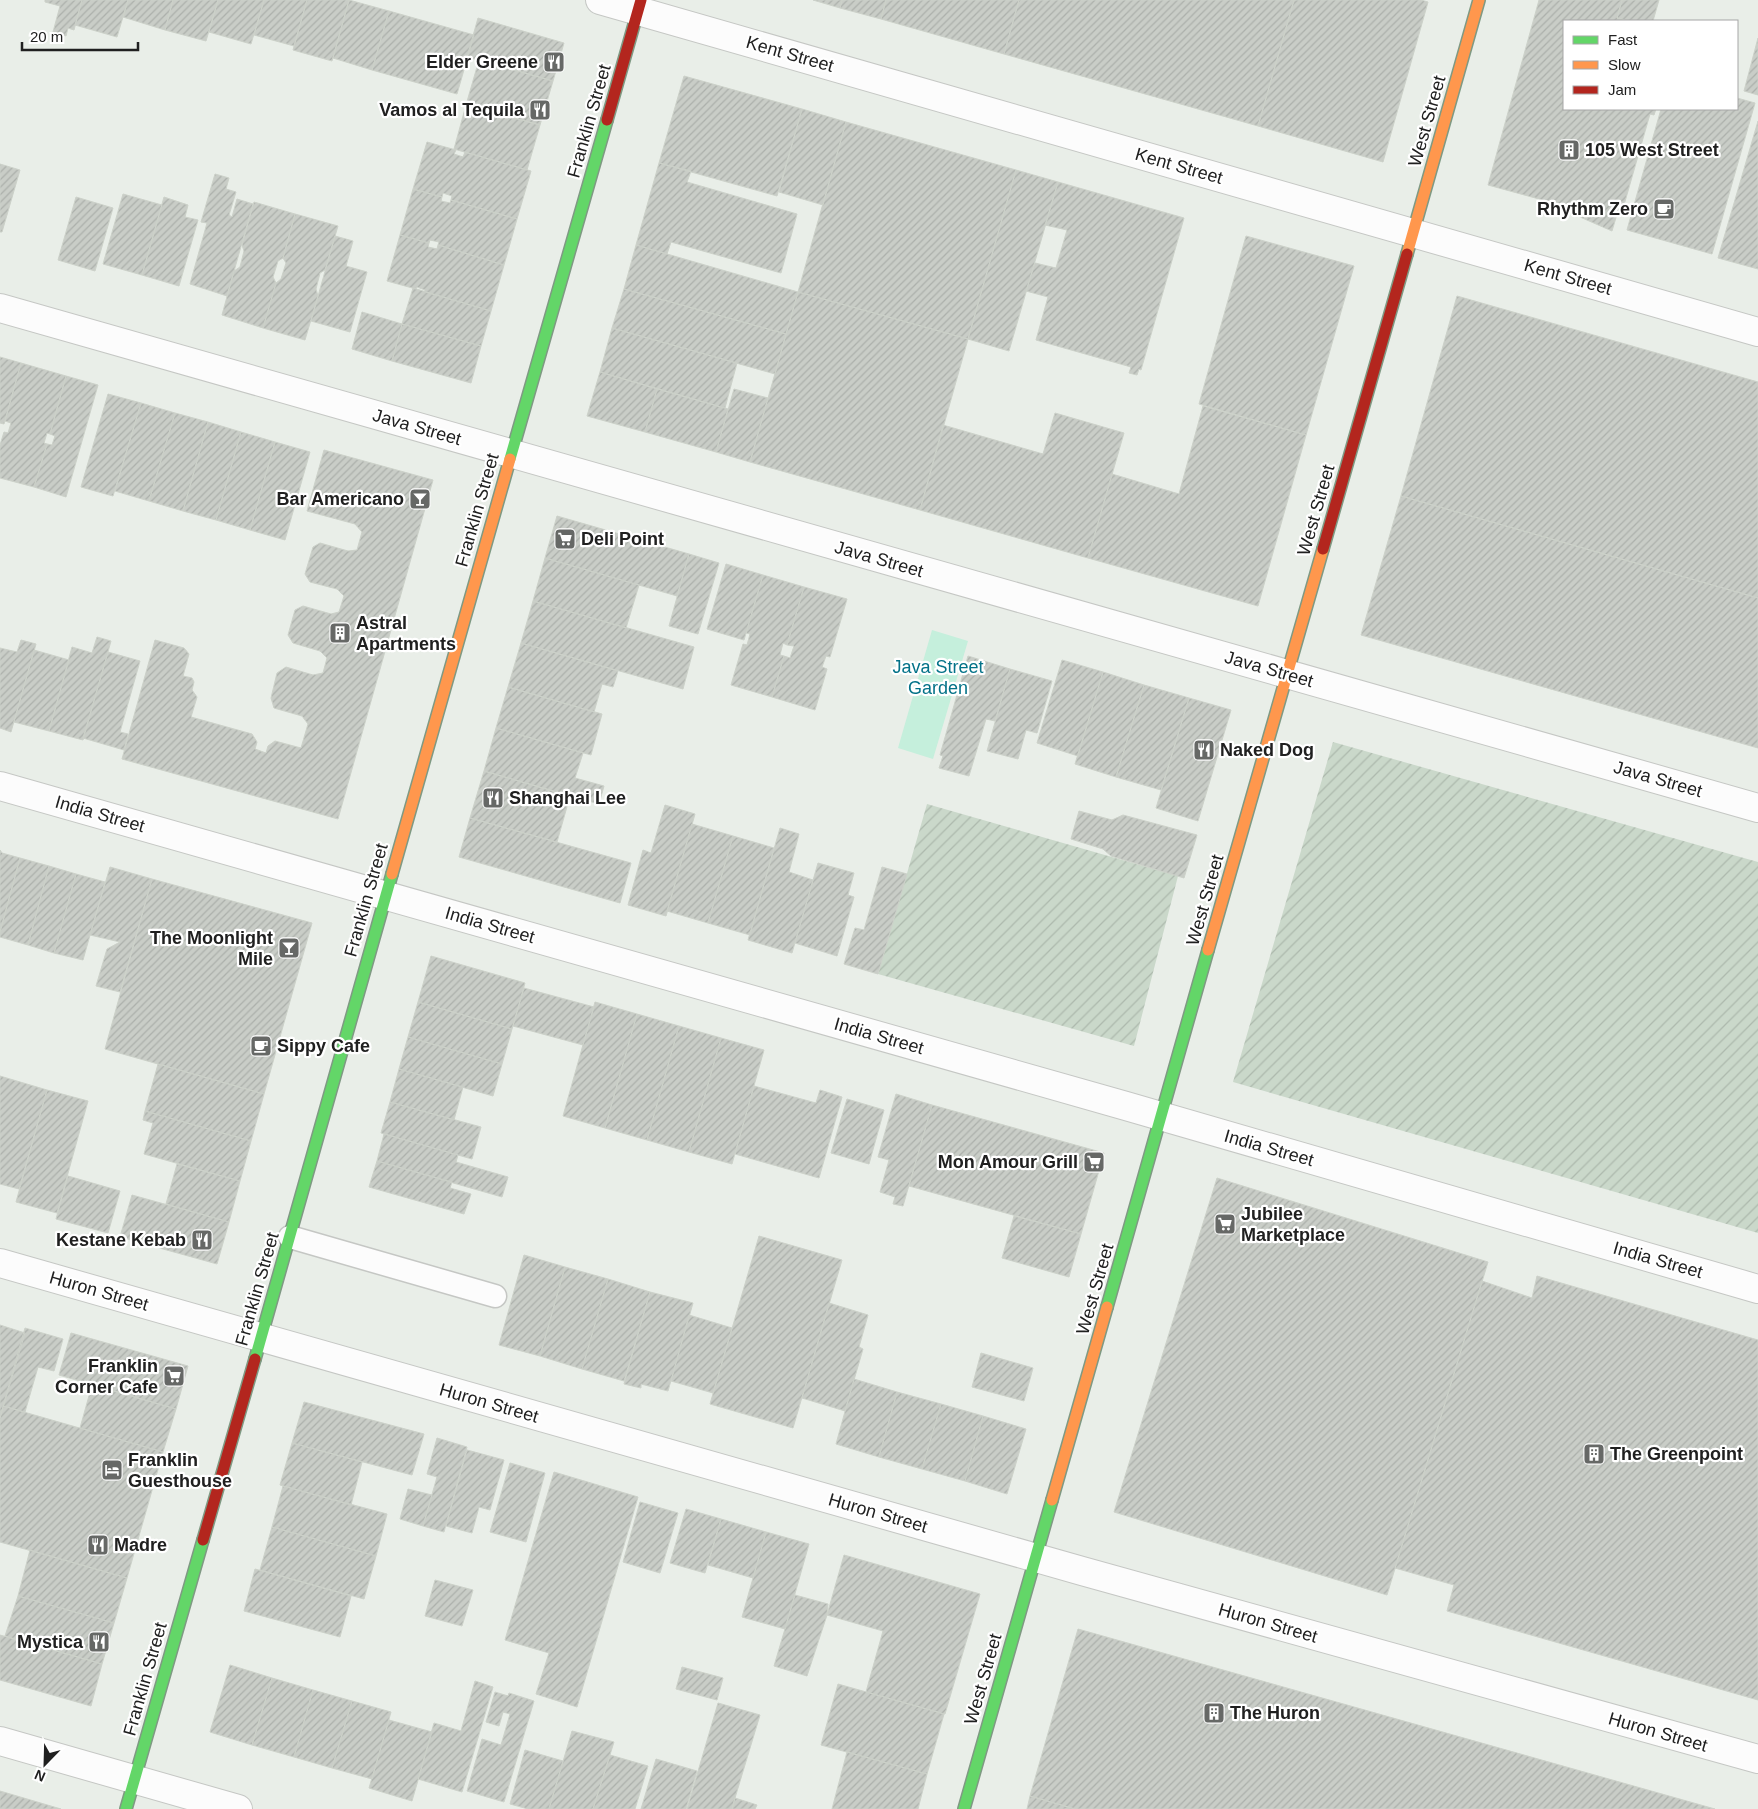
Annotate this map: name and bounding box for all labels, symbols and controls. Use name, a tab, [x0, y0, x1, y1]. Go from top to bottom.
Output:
scale bar	[22, 20, 139, 52]
legend	[1563, 20, 1738, 110]
text: 20 m	[30, 28, 63, 45]
text: Fast	[1608, 31, 1638, 48]
street label: Kent Street	[744, 32, 836, 76]
restaurant icon: Elder Greene	[542, 50, 566, 74]
place label: Elder Greene	[426, 52, 538, 72]
text: Slow	[1608, 56, 1641, 73]
street label: Franklin Street	[563, 62, 615, 180]
street label: West Street	[1404, 73, 1450, 169]
text: Jam	[1608, 81, 1636, 98]
restaurant icon: Vamos al Tequila	[528, 98, 552, 122]
place label: Vamos al Tequila	[379, 100, 525, 120]
building icon: 105 West Street	[1557, 138, 1581, 162]
place label: 105 West Street	[1585, 140, 1719, 160]
street label: Kent Street	[1133, 144, 1225, 188]
cafe icon: Rhythm Zero	[1652, 197, 1676, 221]
place label: Rhythm Zero	[1537, 199, 1648, 219]
street label: Kent Street	[1522, 255, 1614, 299]
street label: Java Street	[370, 405, 464, 449]
street label: Franklin Street	[451, 451, 503, 569]
street label: West Street	[1293, 462, 1339, 558]
bar icon: Bar Americano	[408, 487, 432, 511]
place label: Bar Americano	[277, 489, 404, 509]
supermarket icon: Deli Point	[553, 527, 577, 551]
place label: Deli Point	[581, 529, 664, 549]
street label: Java Street	[832, 537, 926, 581]
place label: Astral Apartments	[356, 613, 456, 654]
building icon: Astral Apartments	[328, 621, 352, 645]
street label: Java Street	[1222, 647, 1316, 691]
park label: Java Street Garden	[892, 657, 984, 698]
restaurant icon: Naked Dog	[1192, 738, 1216, 762]
place label: Naked Dog	[1220, 740, 1314, 760]
street label: Java Street	[1611, 757, 1705, 801]
restaurant icon: Shanghai Lee	[481, 786, 505, 810]
place label: Shanghai Lee	[509, 788, 626, 808]
street label: India Street	[53, 792, 147, 836]
street label: Franklin Street	[340, 841, 392, 959]
street label: West Street	[1182, 852, 1228, 948]
street label: India Street	[443, 903, 537, 947]
place label: The Moonlight Mile	[150, 928, 273, 969]
bar icon: The Moonlight Mile	[277, 936, 301, 960]
street label: India Street	[832, 1014, 926, 1058]
cafe icon: Sippy Cafe	[249, 1034, 273, 1058]
place label: Sippy Cafe	[277, 1036, 370, 1056]
street label: India Street	[1222, 1126, 1316, 1170]
supermarket icon: Mon Amour Grill	[1082, 1150, 1106, 1174]
place label: Mon Amour Grill	[938, 1152, 1078, 1172]
place label: Jubilee Marketplace	[1241, 1204, 1345, 1245]
supermarket icon: Jubilee Marketplace	[1213, 1212, 1237, 1236]
restaurant icon: Kestane Kebab	[190, 1228, 214, 1252]
place label: Kestane Kebab	[56, 1230, 186, 1250]
street label: Franklin Street	[231, 1230, 283, 1348]
street label: India Street	[1611, 1238, 1705, 1282]
street label: West Street	[1072, 1241, 1118, 1337]
street label: Huron Street	[47, 1267, 151, 1315]
place label: Franklin Corner Cafe	[55, 1356, 158, 1397]
supermarket icon: Franklin Corner Cafe	[162, 1364, 186, 1388]
street label: Huron Street	[437, 1379, 541, 1427]
building icon: The Greenpoint	[1582, 1442, 1606, 1466]
place label: The Greenpoint	[1610, 1444, 1743, 1464]
place label: Franklin Guesthouse	[128, 1450, 232, 1491]
hotel icon: Franklin Guesthouse	[100, 1458, 124, 1482]
street label: Huron Street	[826, 1489, 930, 1537]
restaurant icon: Madre	[86, 1533, 110, 1557]
place label: Madre	[114, 1535, 167, 1555]
street label: Huron Street	[1216, 1599, 1320, 1647]
street label: Franklin Street	[119, 1620, 171, 1738]
restaurant icon: Mystica	[87, 1630, 111, 1654]
street label: West Street	[960, 1631, 1006, 1727]
place label: Mystica	[17, 1632, 84, 1652]
building icon: The Huron	[1202, 1701, 1226, 1725]
place label: The Huron	[1230, 1703, 1320, 1723]
street label: Huron Street	[1606, 1708, 1710, 1756]
north arrow	[20, 1739, 70, 1789]
text: N	[32, 1767, 48, 1785]

